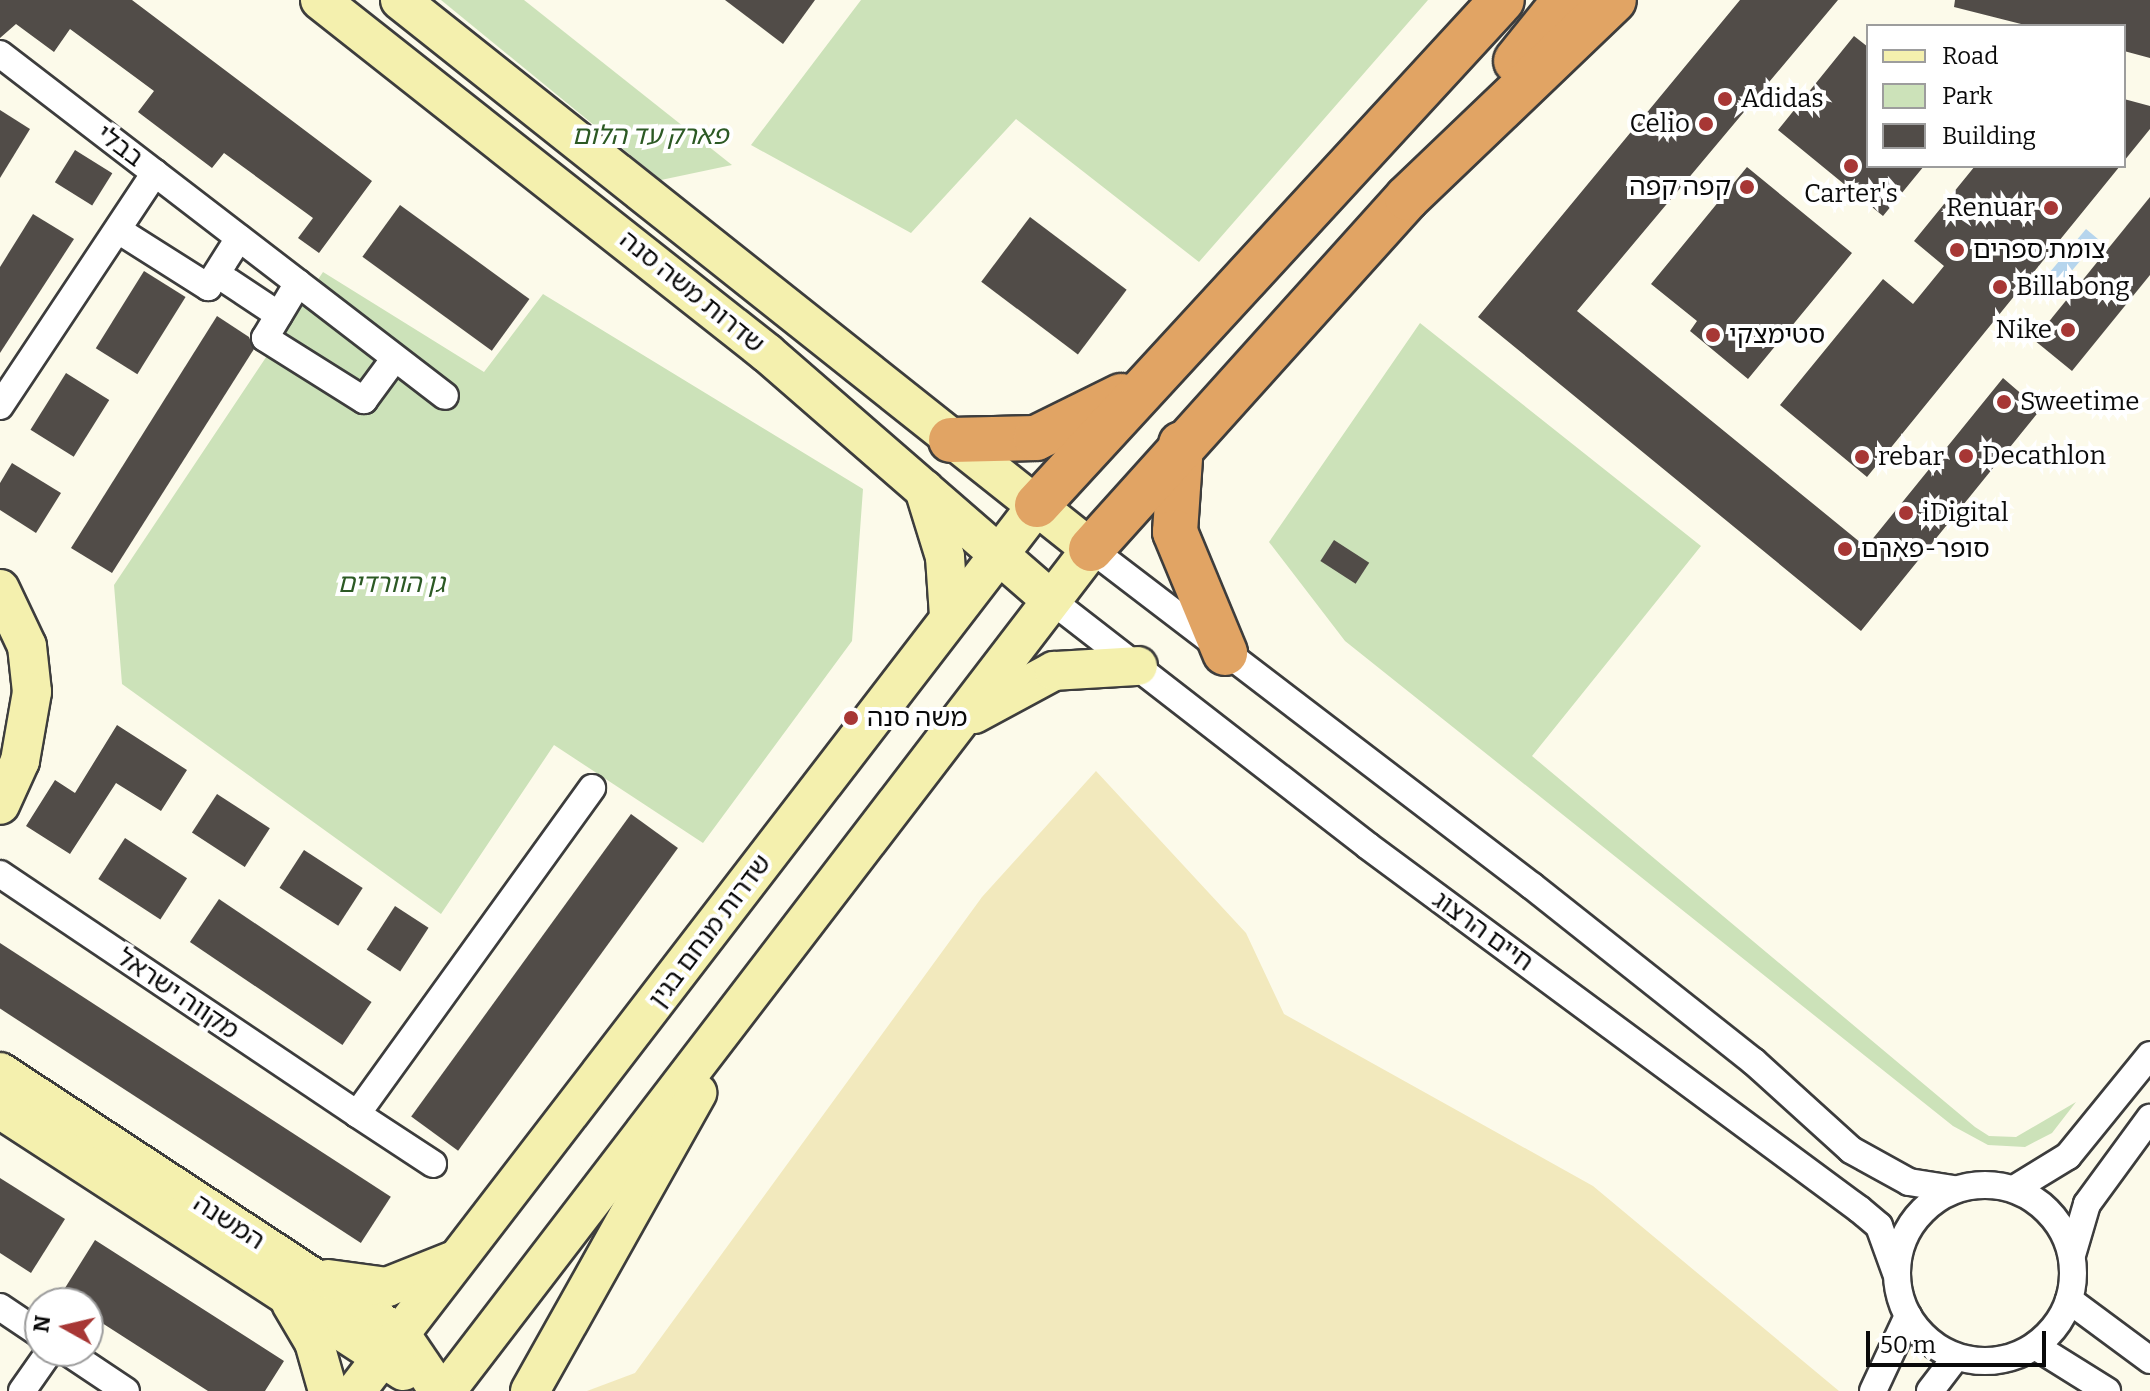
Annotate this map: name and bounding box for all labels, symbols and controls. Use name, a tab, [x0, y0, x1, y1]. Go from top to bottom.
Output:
legend	[1866, 24, 2126, 168]
text: Road	[1942, 42, 1998, 70]
text: Park	[1942, 82, 1993, 110]
place label: Adidas	[1741, 83, 1824, 115]
marker: Adidas	[1716, 90, 1734, 108]
place label: Celio	[1630, 108, 1690, 140]
marker: Celio	[1697, 115, 1715, 133]
street label: בבלי	[90, 118, 150, 174]
park label: פארק עד הלום	[572, 120, 728, 152]
text: Building	[1942, 122, 2036, 150]
marker: Carter's	[1842, 157, 1860, 175]
place label: קפה קפה	[1629, 171, 1731, 203]
marker: קפה קפה	[1738, 178, 1756, 196]
place label: Carter's	[1804, 178, 1898, 210]
place label: Renuar	[1946, 192, 2035, 224]
marker: Renuar	[2042, 199, 2060, 217]
street label: שדרות משה סנה	[613, 224, 771, 360]
place label: צומת ספרים	[1973, 234, 2106, 266]
marker: צומת ספרים	[1948, 241, 1966, 259]
place label: Billabong	[2016, 271, 2130, 303]
marker: Billabong	[1991, 278, 2009, 296]
place label: Nike	[1996, 314, 2052, 346]
place label: סטימצקי	[1729, 319, 1825, 351]
marker: Nike	[2059, 321, 2077, 339]
marker: סטימצקי	[1704, 326, 1722, 344]
place label: Sweetime	[2020, 386, 2140, 418]
marker: Sweetime	[1995, 393, 2013, 411]
place label: Decathlon	[1982, 440, 2106, 472]
place label: rebar	[1878, 441, 1944, 473]
marker: Decathlon	[1957, 447, 1975, 465]
marker: rebar	[1853, 448, 1871, 466]
place label: iDigital	[1922, 497, 2009, 529]
marker: iDigital	[1897, 504, 1915, 522]
place label: סופר-פארם	[1861, 533, 1990, 565]
marker: סופר-פארם	[1836, 540, 1854, 558]
park label: גן הוורדים	[337, 568, 445, 600]
place label: משה סנה	[867, 702, 968, 734]
marker: משה סנה	[842, 709, 860, 727]
street label: שדרות מנחם בגין	[642, 848, 778, 1014]
street label: חיים הרצוג	[1427, 884, 1539, 978]
street label: מקווה ישראל	[111, 942, 245, 1046]
street label: המשנה	[188, 1188, 270, 1256]
north arrow	[24, 1287, 104, 1367]
text: N	[27, 1314, 56, 1334]
scale bar	[1870, 1315, 2050, 1365]
text: 50 m	[1880, 1331, 1936, 1359]

